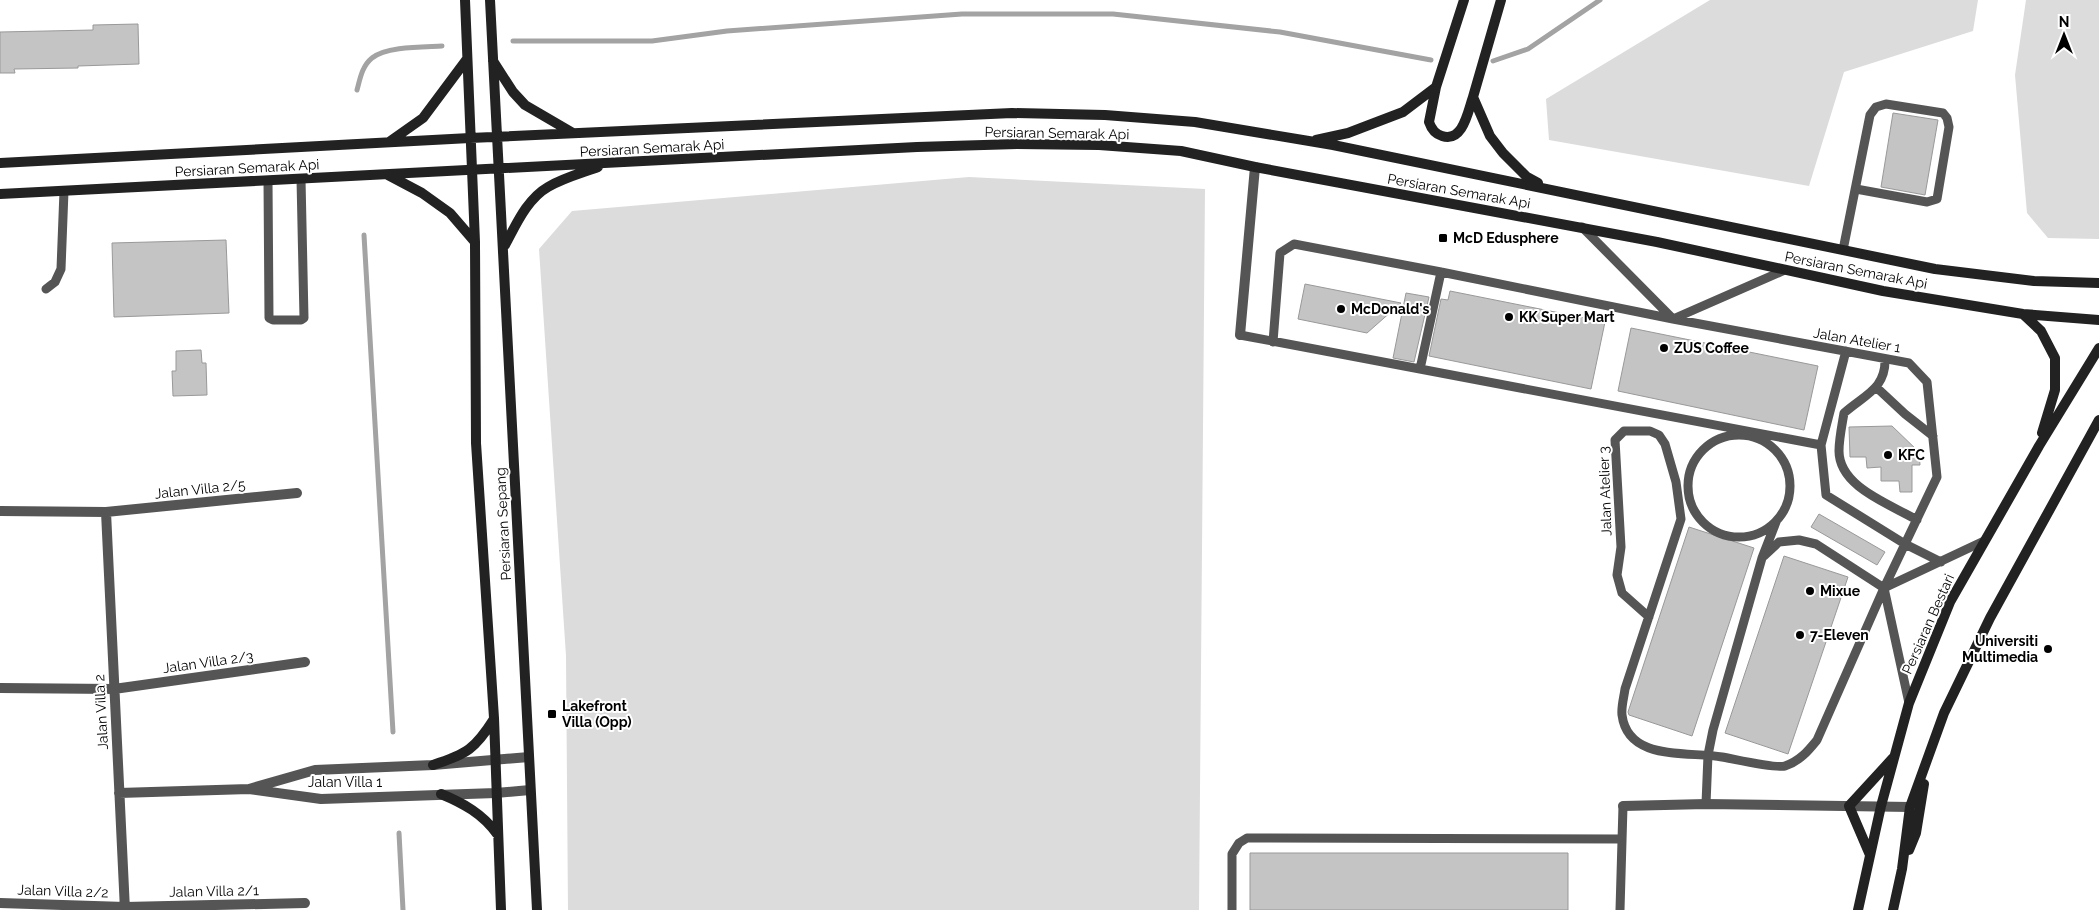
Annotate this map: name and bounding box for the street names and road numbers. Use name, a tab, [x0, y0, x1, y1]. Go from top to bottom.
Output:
street label: Persiaran Semarak Api	[984, 124, 1130, 142]
street label: Persiaran Semarak Api	[579, 136, 725, 160]
street label: Persiaran Semarak Api	[174, 156, 320, 180]
street label: Persiaran Semarak Api	[1386, 171, 1532, 211]
street label: Persiaran Semarak Api	[1783, 248, 1929, 292]
street label: Jalan Atelier 1	[1812, 324, 1902, 356]
street label: Jalan Atelier 3	[1595, 446, 1615, 536]
street label: Persiaran Sepang	[492, 467, 514, 581]
street label: Jalan Villa 2/5	[154, 476, 247, 502]
street label: Persiaran Bestari	[1899, 571, 1957, 677]
street label: Jalan Villa 2/3	[162, 648, 254, 676]
street label: Jalan Villa 2	[91, 674, 111, 750]
street label: Jalan Villa 1	[308, 774, 382, 790]
street label: Jalan Villa 2/2	[17, 881, 109, 901]
street label: Jalan Villa 2/1	[169, 882, 259, 900]

